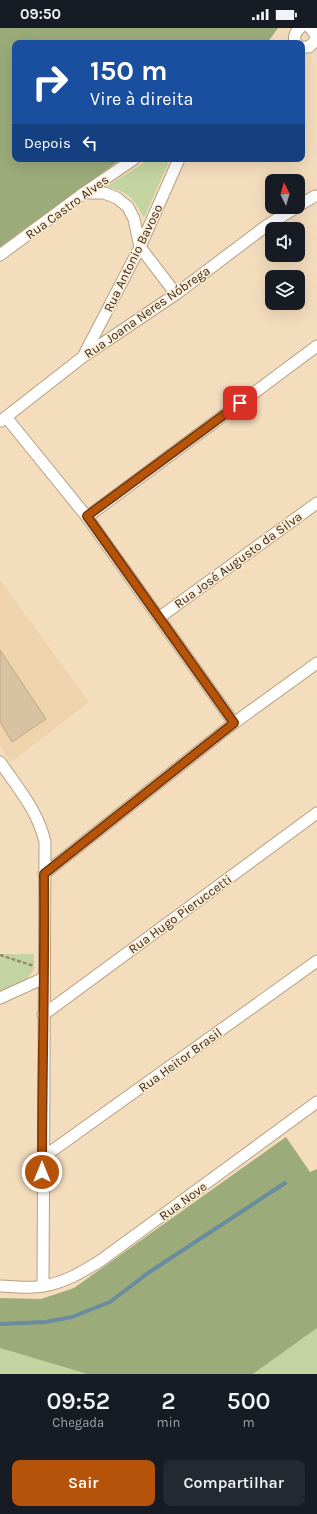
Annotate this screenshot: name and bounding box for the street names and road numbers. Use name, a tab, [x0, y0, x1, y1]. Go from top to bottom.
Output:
street label: Rua Castro Alves	[23, 172, 112, 242]
street label: Rua Antonio Bavoso	[100, 202, 166, 314]
street label: Rua Joana Neres Nóbrega	[81, 263, 213, 361]
street label: Rua José Augusto da Silva	[171, 509, 305, 611]
street label: Rua Hugo Pieruccetti	[125, 871, 235, 957]
street label: Rua Heitor Brasil	[135, 1025, 225, 1095]
street label: Rua Nove	[156, 1178, 210, 1223]

